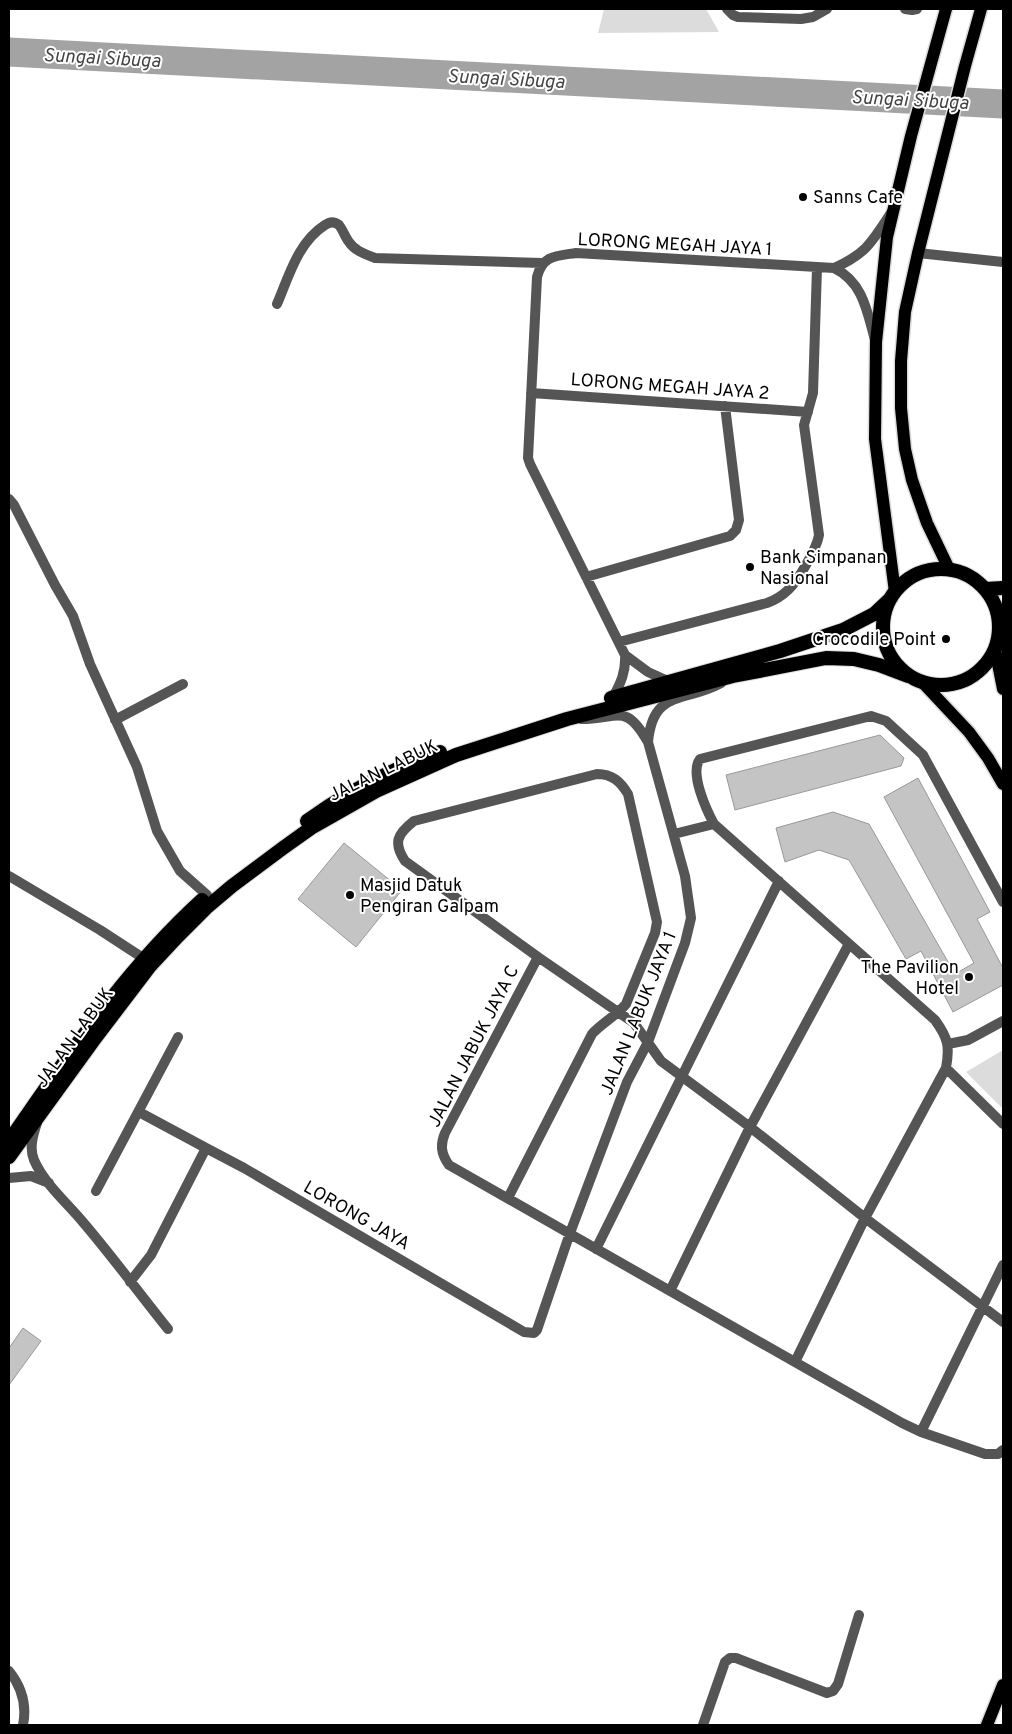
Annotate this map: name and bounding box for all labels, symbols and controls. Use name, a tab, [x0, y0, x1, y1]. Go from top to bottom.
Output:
water label: Sungai Sibuga	[43, 44, 161, 74]
water label: Sungai Sibuga	[447, 65, 565, 95]
water label: Sungai Sibuga	[851, 86, 969, 116]
place label: Sanns Cafe	[813, 187, 903, 210]
marker: Sanns Cafe	[797, 191, 809, 203]
street label: LORONG MEGAH JAYA 1	[577, 229, 773, 262]
street label: LORONG MEGAH JAYA 2	[570, 369, 770, 406]
place label: Bank Simpanan Nasional	[760, 547, 887, 591]
marker: Bank Simpanan Nasional	[744, 561, 756, 573]
place label: Crocodile Point	[812, 629, 936, 652]
marker: Crocodile Point	[940, 633, 952, 645]
street label: JALAN LABUK	[325, 735, 442, 808]
place label: Masjid Datuk Pengiran Galpam	[360, 875, 499, 919]
marker: Masjid Datuk Pengiran Galpam	[344, 889, 356, 901]
street label: JALAN LABUK JAYA 1	[596, 928, 683, 1099]
place label: The Pavilion Hotel	[861, 957, 959, 1001]
street label: JALAN JABUK JAYA C	[424, 962, 525, 1131]
marker: The Pavilion Hotel	[963, 971, 975, 983]
street label: JALAN LABUK	[31, 983, 119, 1093]
street label: LORONG JAYA	[299, 1176, 414, 1256]

